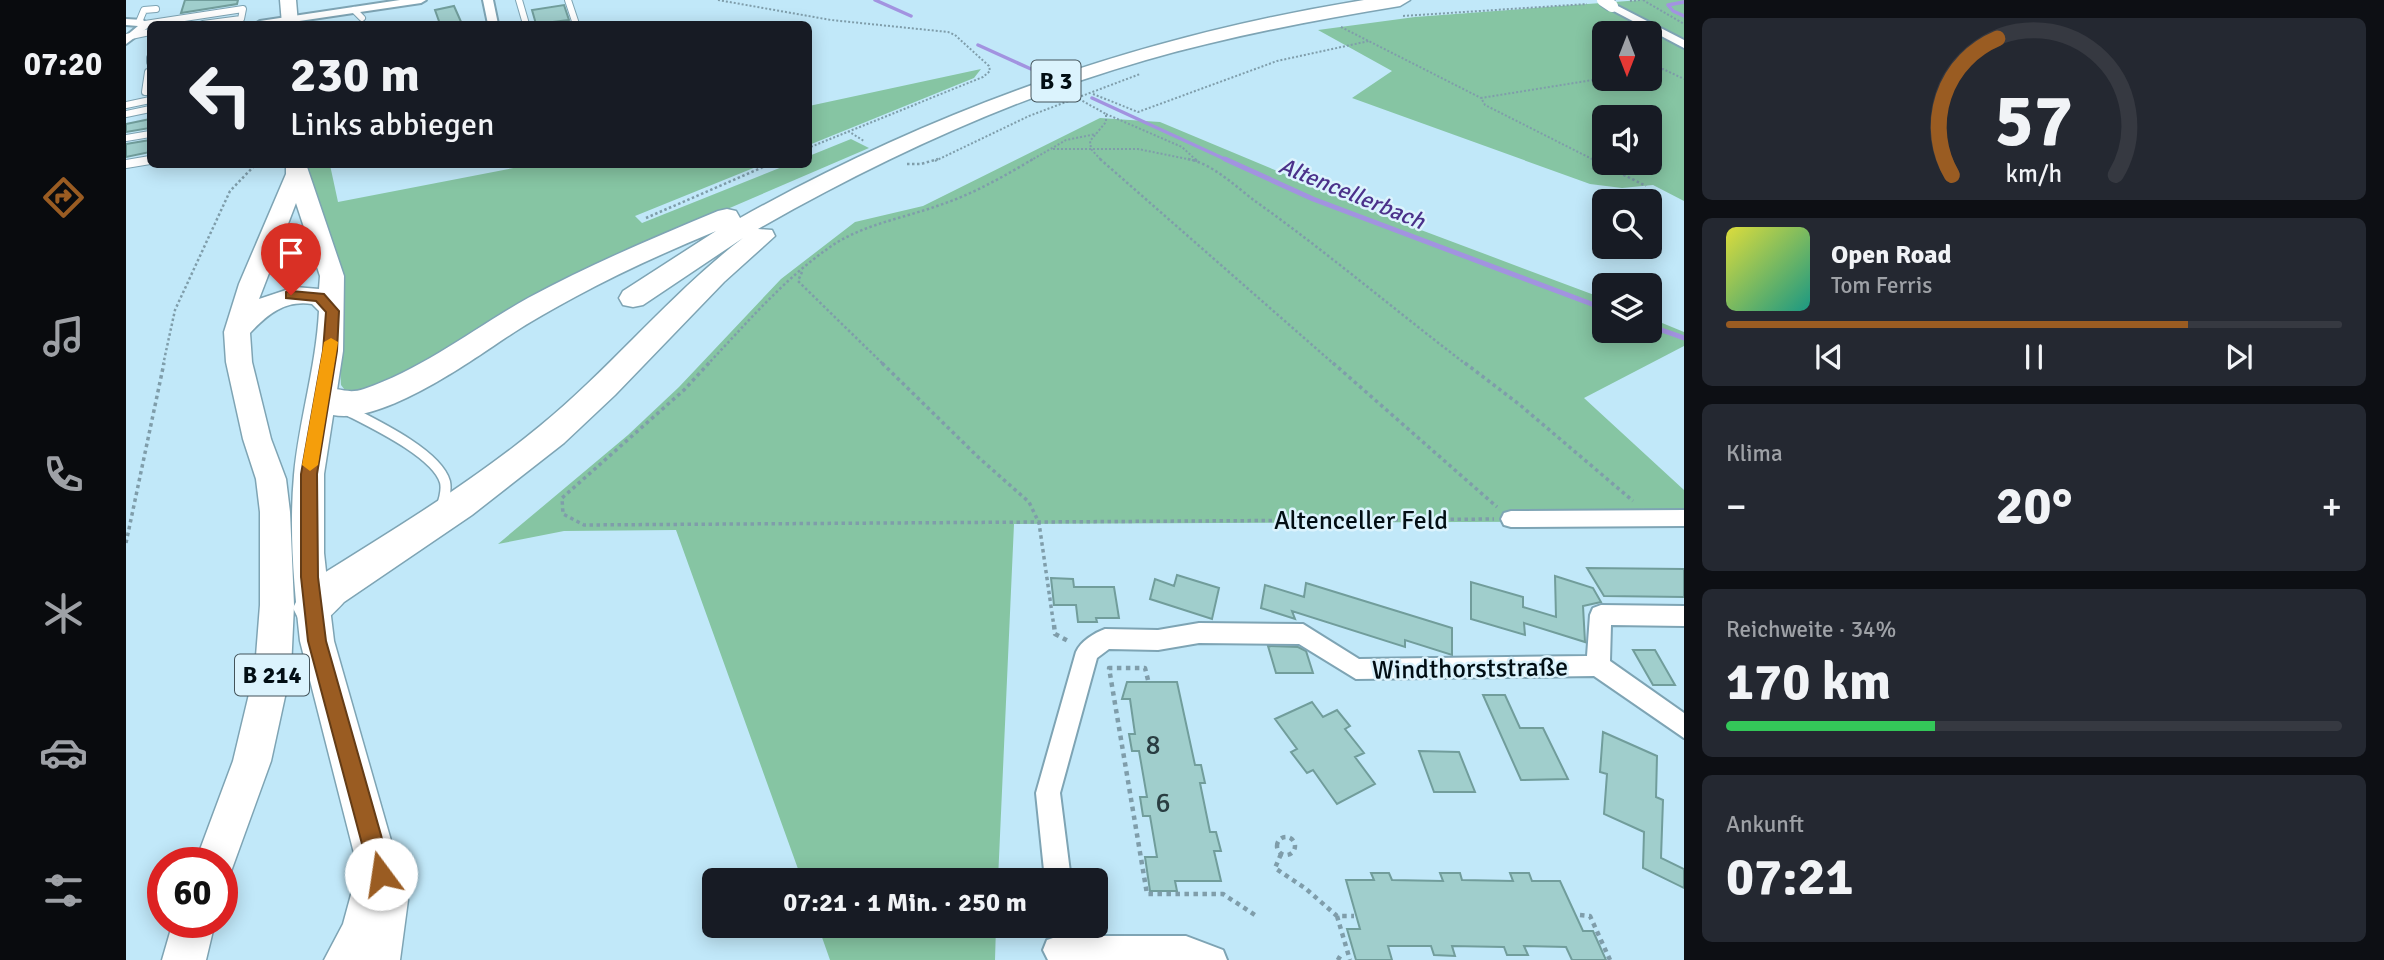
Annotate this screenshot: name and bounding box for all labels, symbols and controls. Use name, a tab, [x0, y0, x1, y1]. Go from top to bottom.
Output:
north arrow	[1592, 21, 1662, 91]
map controls	[1592, 21, 1662, 343]
text: 07:20	[24, 45, 102, 84]
text: 230 m	[290, 45, 420, 105]
icon: left	[175, 49, 266, 140]
road number: B 3	[1032, 60, 1080, 102]
text: 57	[1995, 77, 2073, 166]
text: Links abbiegen	[290, 105, 494, 144]
button: sound	[1592, 105, 1662, 175]
water label: Altencellerbach	[1275, 151, 1430, 236]
text: km/h	[2006, 158, 2062, 189]
icon: directions	[39, 173, 88, 222]
button: search	[1592, 189, 1662, 259]
pin	[261, 223, 321, 295]
icon: arrive	[272, 234, 310, 272]
text: Open Road	[1831, 239, 1952, 271]
text: Tom Ferris	[1831, 271, 1932, 300]
button: layers	[1592, 273, 1662, 343]
icon: music	[39, 312, 88, 361]
icon: previous	[1810, 338, 1848, 376]
icon: pause	[2015, 338, 2053, 376]
icon: next	[2220, 338, 2258, 376]
text: Klima	[1726, 439, 1783, 468]
icon: phone	[39, 450, 88, 499]
text: 20°	[1996, 474, 2072, 538]
text: −	[1726, 483, 1747, 530]
text: +	[2321, 483, 2342, 530]
street label: Altenceller Feld	[1274, 505, 1448, 537]
icon: climate	[39, 589, 88, 638]
text: Reichweite · 34%	[1726, 615, 1896, 644]
text: 170 km	[1726, 650, 1891, 714]
street label: Windthorststraße	[1372, 651, 1568, 687]
road number: B 214	[235, 654, 309, 696]
icon: car	[39, 728, 88, 777]
house number: 8	[1145, 728, 1161, 762]
house number: 6	[1155, 786, 1171, 820]
text: Ankunft	[1726, 810, 1804, 839]
position arrow	[344, 837, 418, 911]
text: 07:21	[1726, 845, 1854, 909]
speed limit sign: 60	[147, 847, 238, 938]
icon: filters	[39, 866, 88, 915]
text: 07:21 · 1 Min. · 250 m	[783, 887, 1027, 919]

